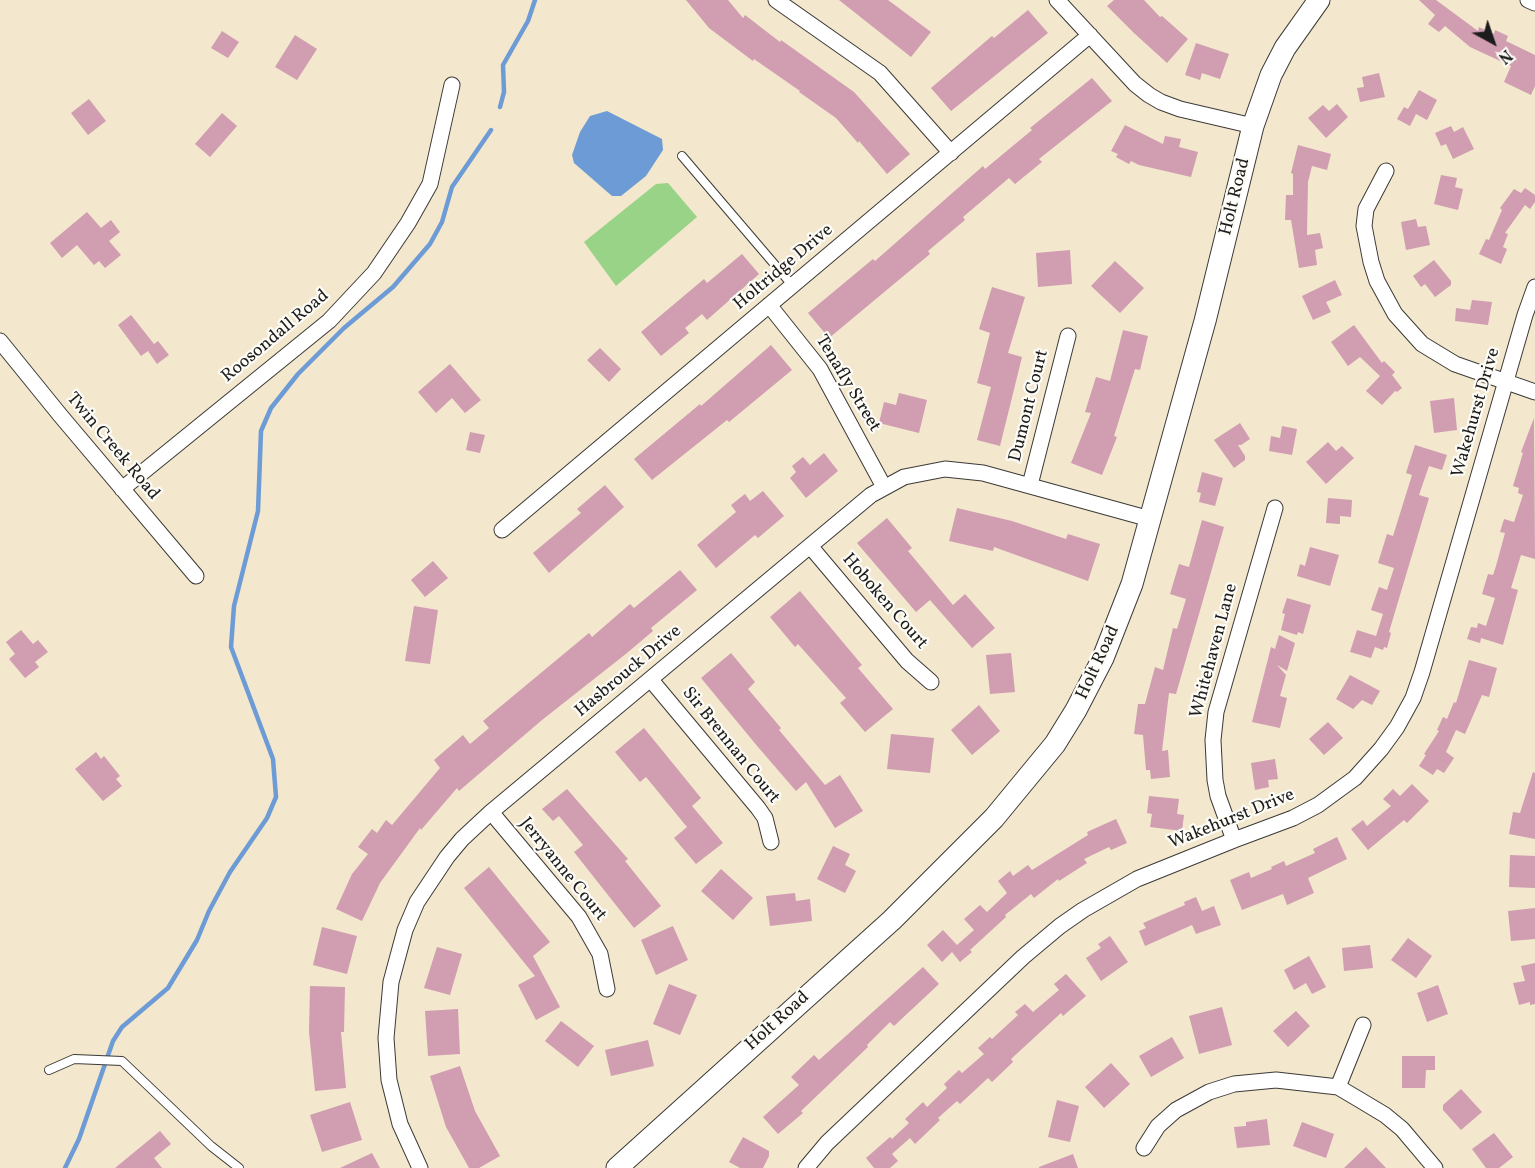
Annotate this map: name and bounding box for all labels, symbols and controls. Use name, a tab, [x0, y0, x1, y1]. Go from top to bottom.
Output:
north arrow	[1463, 12, 1523, 72]
text: N	[1493, 44, 1516, 68]
street label: Holt Road	[1216, 156, 1256, 238]
street label: Holtridge Drive	[730, 220, 838, 316]
street label: Roosondall Road	[218, 286, 334, 388]
street label: Tenafly Street	[810, 332, 884, 436]
street label: Wakehurst Drive	[1448, 346, 1506, 480]
street label: Dumont Court	[1006, 348, 1054, 464]
street label: Twin Creek Road	[61, 389, 163, 505]
street label: Hoboken Court	[837, 550, 931, 654]
street label: Whitehaven Lane	[1187, 581, 1243, 721]
street label: Hasbrouck Drive	[571, 621, 687, 723]
street label: Holt Road	[1073, 623, 1125, 703]
street label: Sir Brennan Court	[676, 683, 784, 809]
street label: Wakehurst Drive	[1166, 785, 1298, 855]
street label: Jerryanne Court	[514, 814, 610, 926]
street label: Holt Road	[741, 988, 815, 1056]

